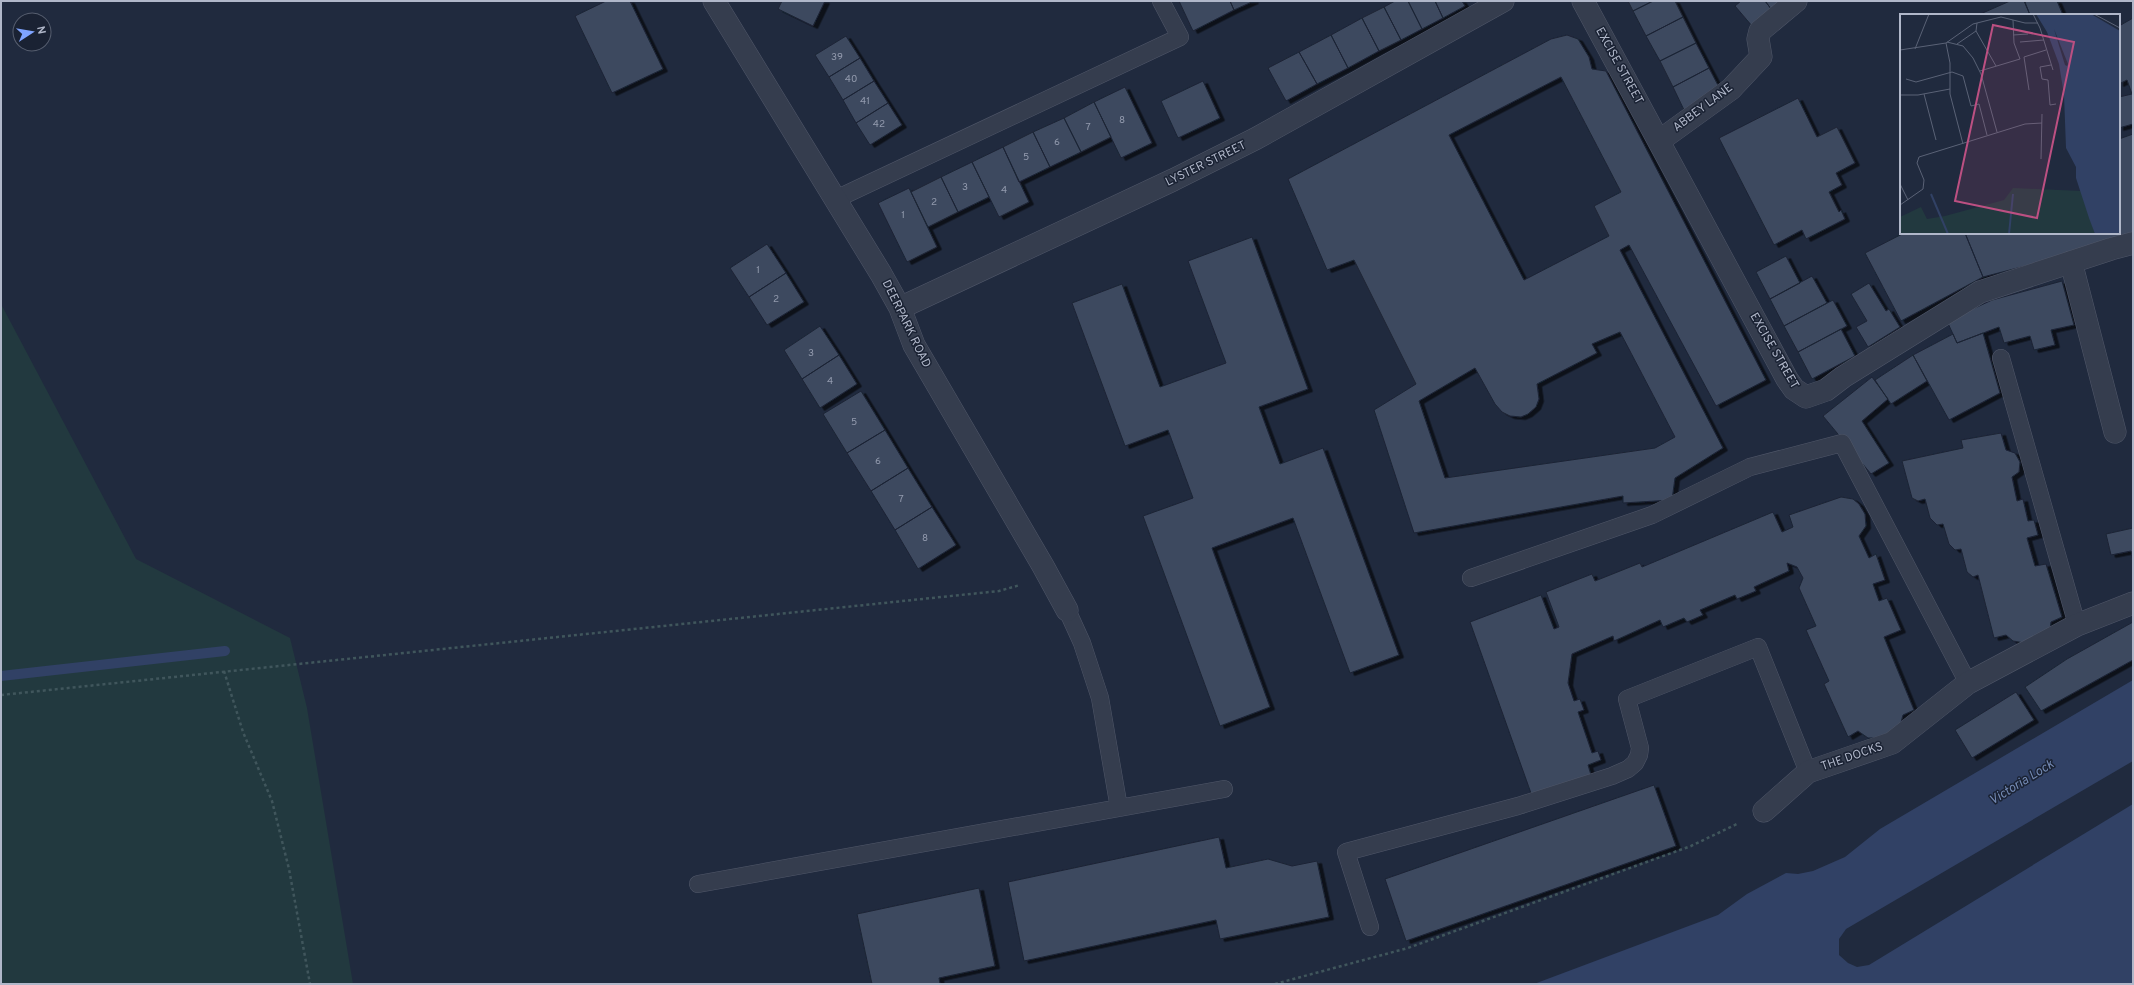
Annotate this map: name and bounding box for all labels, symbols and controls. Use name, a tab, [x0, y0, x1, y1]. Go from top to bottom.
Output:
north arrow	[12, 12, 52, 52]
inset map	[1900, 14, 2120, 234]
text: N	[33, 25, 48, 35]
street label: EXCISE STREET	[1591, 25, 1647, 107]
house number: 39	[831, 51, 843, 64]
house number: 40	[845, 73, 857, 86]
street label: ABBEY LANE	[1670, 80, 1736, 136]
house number: 41	[860, 95, 870, 108]
house number: 8	[1119, 114, 1125, 127]
house number: 42	[873, 118, 885, 131]
house number: 7	[1085, 121, 1091, 134]
house number: 6	[1054, 136, 1060, 149]
street label: LYSTER STREET	[1163, 138, 1249, 190]
house number: 5	[1023, 151, 1029, 164]
house number: 3	[962, 181, 968, 194]
house number: 4	[1001, 184, 1007, 197]
house number: 2	[931, 196, 937, 209]
house number: 1	[901, 209, 905, 222]
house number: 1	[756, 264, 760, 277]
street label: DEERPARK ROAD	[878, 278, 934, 370]
house number: 2	[773, 293, 779, 306]
street label: EXCISE STREET	[1746, 310, 1802, 392]
house number: 3	[808, 347, 814, 360]
house number: 4	[827, 375, 833, 388]
house number: 5	[851, 416, 857, 429]
house number: 6	[875, 455, 881, 468]
house number: 7	[898, 493, 904, 506]
house number: 8	[922, 532, 928, 545]
street label: THE DOCKS	[1819, 739, 1885, 775]
water label: Victoria Lock	[1987, 757, 2058, 809]

